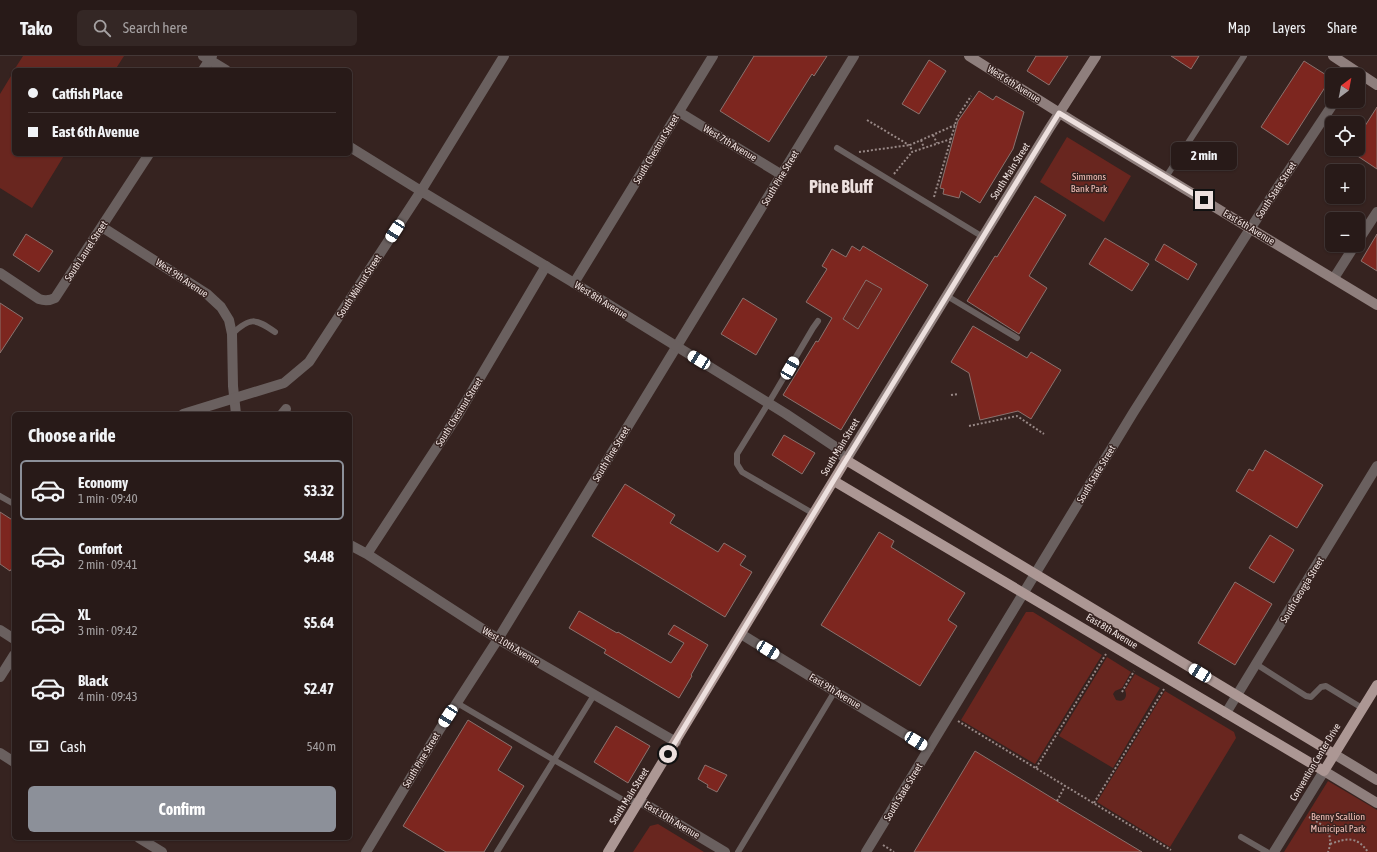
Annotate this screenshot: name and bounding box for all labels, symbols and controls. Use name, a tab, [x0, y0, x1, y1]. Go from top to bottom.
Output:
search box	[77, 10, 357, 46]
text: Tako	[20, 17, 53, 39]
icon: search	[91, 17, 113, 39]
text: Search here	[123, 19, 187, 36]
text: Map	[1228, 20, 1250, 36]
text: Layers	[1272, 20, 1305, 36]
text: Share	[1327, 20, 1357, 36]
street label: West 6th Avenue	[985, 63, 1043, 105]
north arrow	[1325, 68, 1365, 108]
map controls	[1325, 68, 1365, 252]
text: Catfish Place	[52, 85, 123, 102]
street label: South Chestnut Street	[631, 112, 681, 186]
button: locate	[1325, 116, 1365, 156]
text: East 6th Avenue	[52, 123, 139, 140]
street label: West 7th Avenue	[701, 123, 759, 164]
street label: South Main Street	[988, 141, 1032, 201]
callout: 2 min	[1171, 142, 1237, 170]
street label: South Pine Street	[759, 148, 801, 208]
text: 2 min	[1191, 148, 1217, 163]
street label: South State Street	[1254, 160, 1298, 220]
button: +	[1325, 164, 1365, 204]
park label: Simmons Bank Park	[1071, 171, 1108, 194]
district label: Pine Bluff	[809, 176, 873, 197]
route end	[1195, 191, 1213, 209]
street label: East 6th Avenue	[1221, 207, 1277, 247]
button: −	[1325, 212, 1365, 252]
car	[383, 218, 407, 244]
street label: South Laurel Street	[62, 219, 110, 283]
street label: South Walnut Street	[335, 252, 384, 320]
street label: West 9th Avenue	[154, 256, 211, 300]
street label: West 8th Avenue	[572, 279, 630, 321]
car	[686, 349, 712, 371]
car	[779, 355, 801, 381]
street label: South Chestnut Street	[433, 375, 485, 448]
street label: South Main Street	[819, 416, 861, 478]
street label: South Pine Street	[590, 424, 632, 484]
text: Choose a ride	[28, 425, 116, 446]
street label: South State Street	[1074, 443, 1118, 505]
icon: car	[30, 472, 66, 508]
text: Economy	[78, 474, 128, 491]
text: $3.32	[304, 482, 334, 499]
text: 1 min · 09:40	[78, 491, 138, 506]
icon: car	[30, 538, 66, 574]
text: Comfort	[78, 540, 122, 557]
text: $4.48	[304, 548, 334, 565]
street label: South Georgia Street	[1278, 555, 1326, 625]
text: 2 min · 09:41	[78, 557, 138, 572]
icon: car	[30, 604, 66, 640]
text: XL	[78, 606, 91, 623]
street label: East 8th Avenue	[1084, 611, 1140, 651]
text: $5.64	[304, 614, 334, 631]
text: 3 min · 09:42	[78, 623, 138, 638]
street label: West 10th Avenue	[480, 624, 542, 668]
car	[755, 639, 781, 661]
car	[1187, 662, 1213, 684]
icon: car	[30, 670, 66, 706]
street label: East 9th Avenue	[807, 671, 863, 711]
text: Black	[78, 672, 108, 689]
text: $2.47	[304, 680, 334, 697]
text: 4 min · 09:43	[78, 689, 138, 704]
car	[436, 703, 460, 729]
street label: Convention Center Drive	[1287, 721, 1343, 803]
street label: South Pine Street	[400, 730, 442, 790]
car	[903, 730, 929, 752]
icon: cash	[28, 735, 50, 757]
text: Cash	[60, 738, 86, 755]
text: 540 m	[307, 739, 336, 754]
route start	[659, 745, 677, 763]
street label: South State Street	[881, 761, 925, 823]
street label: South Main Street	[607, 766, 651, 826]
button: Confirm	[28, 786, 336, 832]
street label: East 10th Avenue	[642, 799, 702, 841]
park label: Benny Scallion Municipal Park	[1311, 811, 1366, 834]

